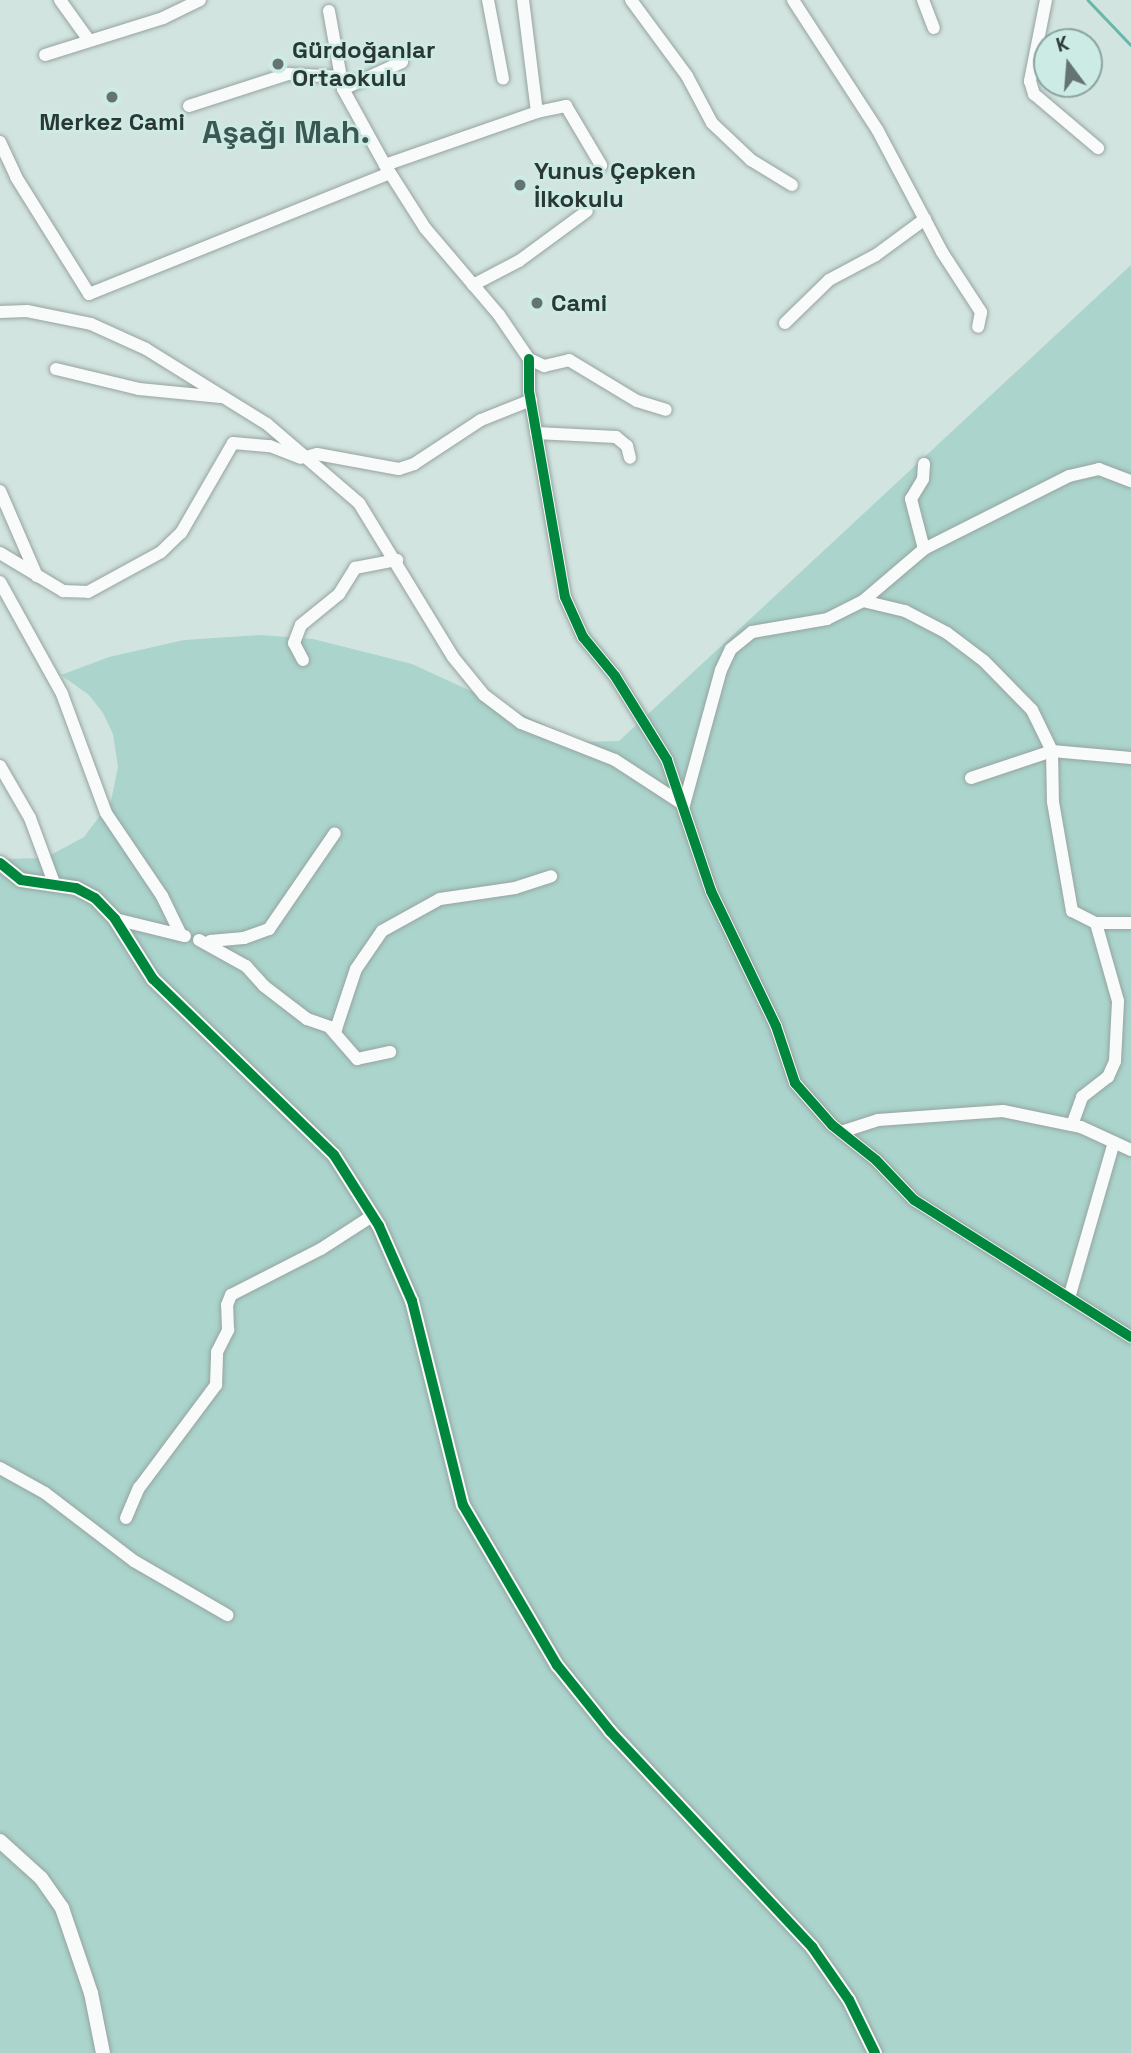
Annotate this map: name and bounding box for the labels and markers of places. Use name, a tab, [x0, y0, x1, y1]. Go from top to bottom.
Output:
place label: Gürdoğanlar Ortaokulu	[292, 36, 435, 92]
marker: Gürdoğanlar Ortaokulu	[270, 56, 286, 72]
marker: Merkez Cami	[104, 89, 120, 105]
place label: Merkez Cami	[39, 108, 185, 136]
place label: Yunus Çepken İlkokulu	[534, 157, 696, 213]
marker: Yunus Çepken İlkokulu	[512, 177, 528, 193]
place label: Cami	[551, 289, 607, 317]
marker: Cami	[529, 295, 545, 311]

